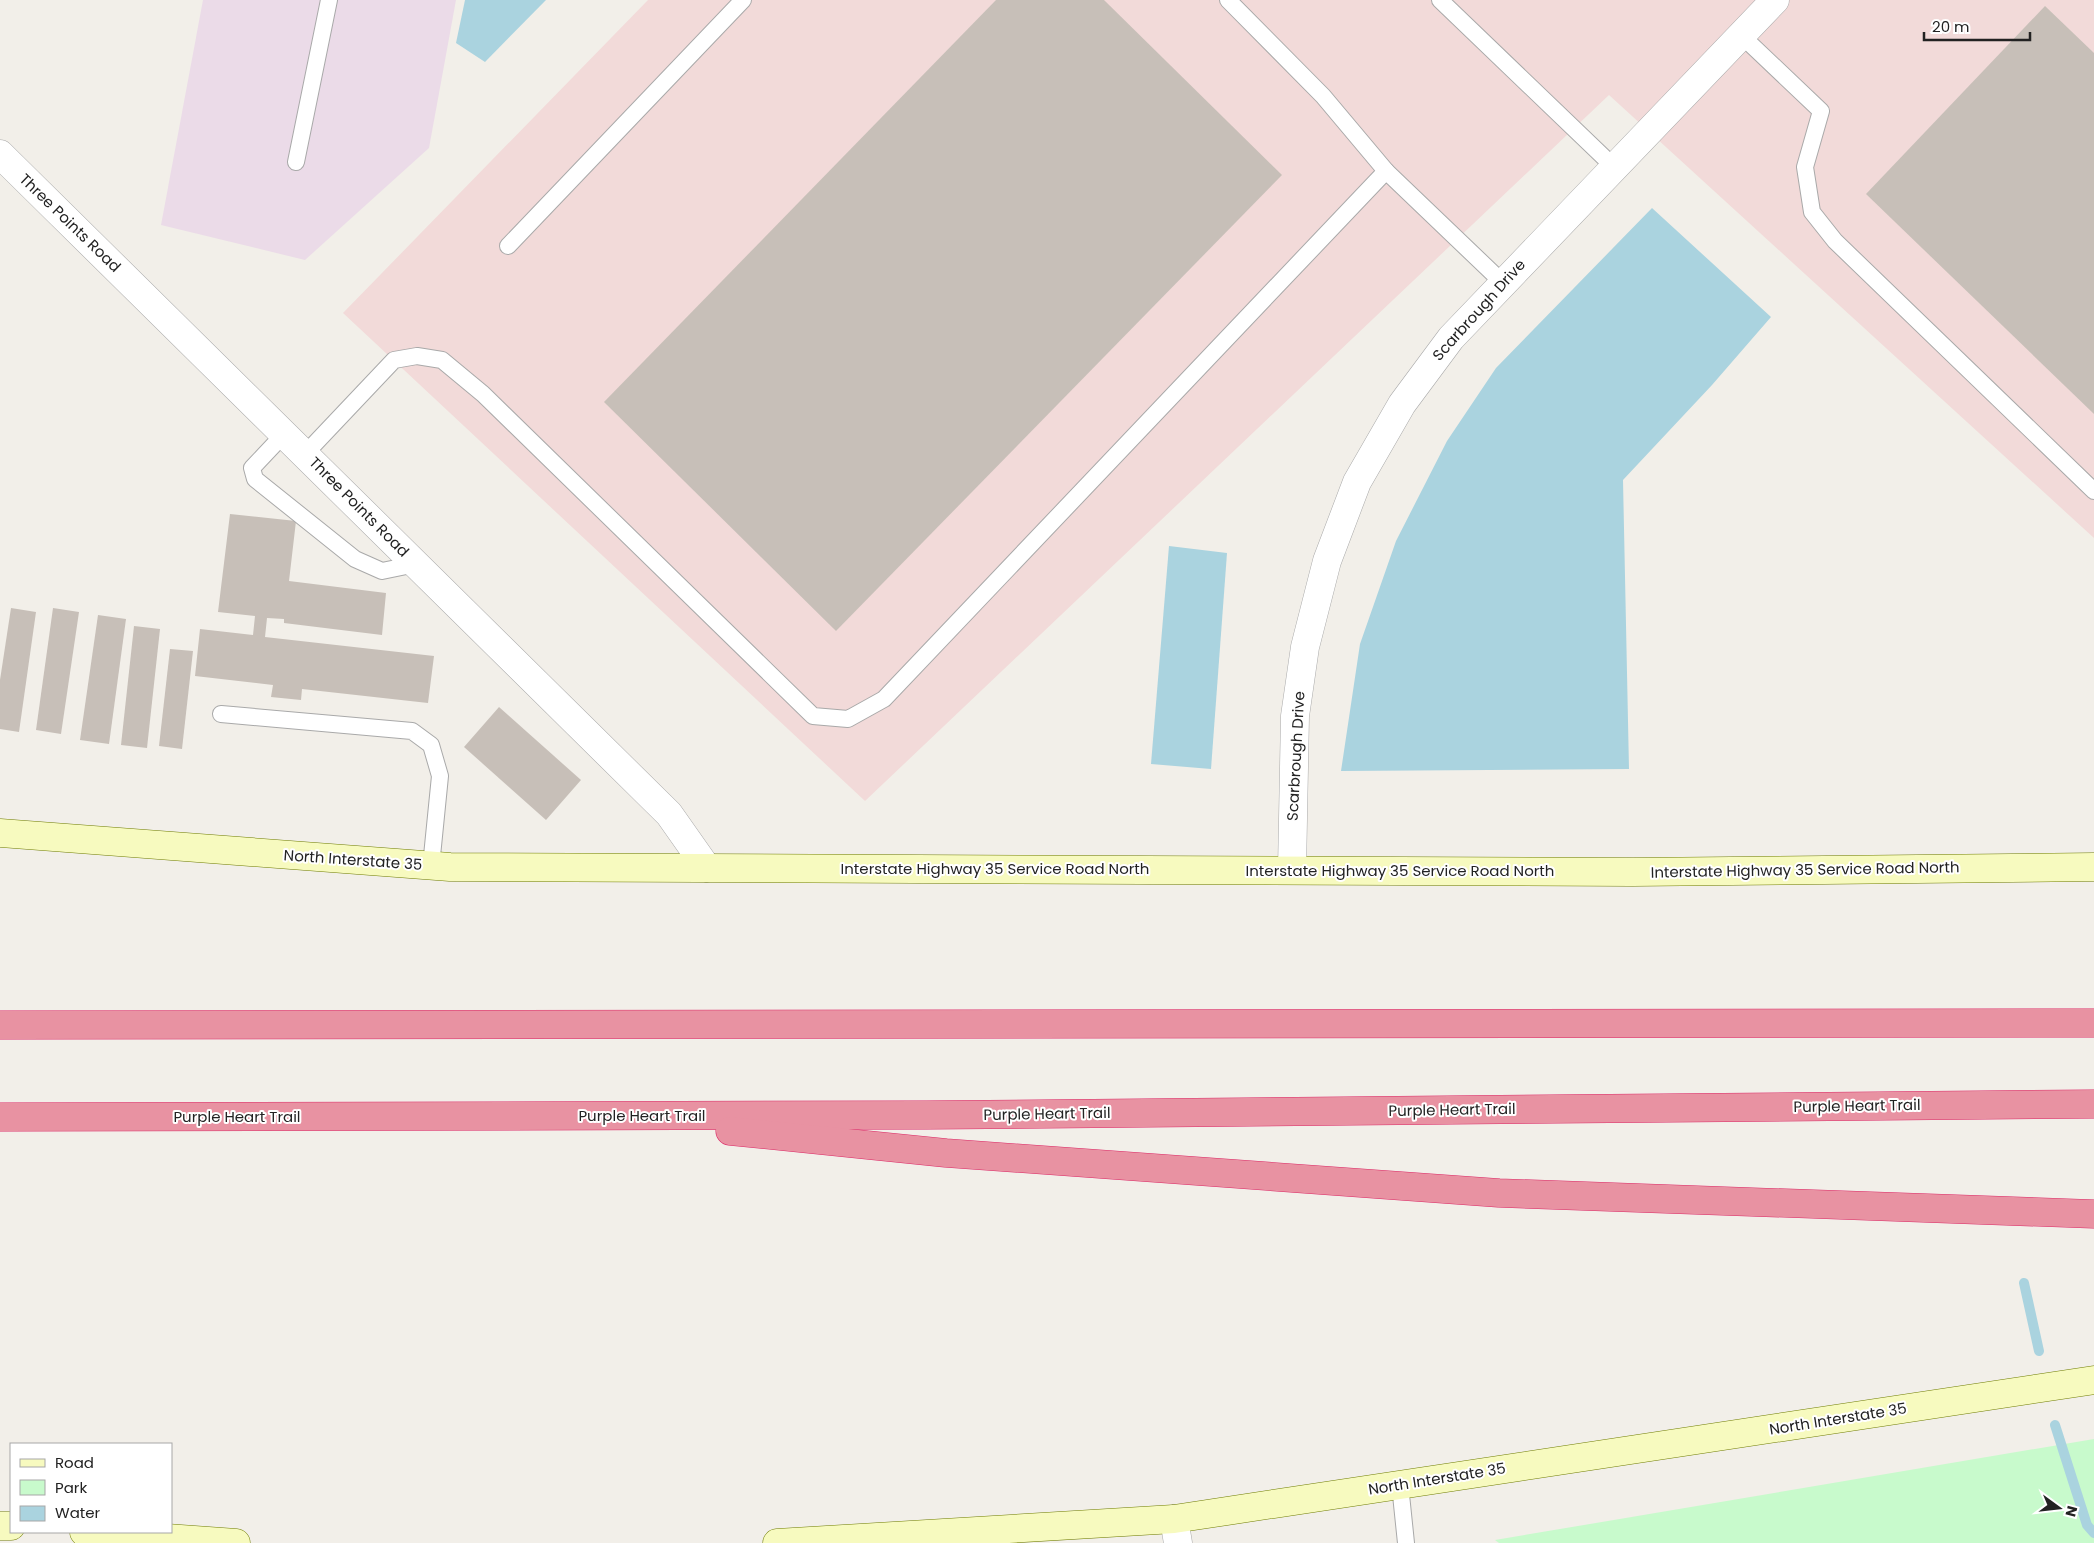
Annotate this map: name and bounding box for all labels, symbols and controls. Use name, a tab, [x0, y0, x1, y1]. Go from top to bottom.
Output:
scale bar	[1924, 10, 2030, 42]
text: 20 m	[1932, 16, 1970, 37]
street label: Three Points Road	[15, 169, 126, 277]
street label: Scarbrough Drive	[1427, 254, 1530, 365]
street label: Three Points Road	[305, 452, 414, 561]
street label: Scarbrough Drive	[1282, 691, 1309, 821]
street label: North Interstate 35	[283, 844, 423, 875]
street label: Interstate Highway 35 Service Road North	[1650, 856, 1960, 883]
street label: Interstate Highway 35 Service Road North	[841, 858, 1149, 879]
street label: Interstate Highway 35 Service Road North	[1246, 860, 1554, 881]
street label: Purple Heart Trail	[1793, 1094, 1921, 1117]
street label: Purple Heart Trail	[1388, 1098, 1516, 1121]
street label: Purple Heart Trail	[983, 1102, 1111, 1125]
street label: Purple Heart Trail	[578, 1105, 706, 1126]
street label: Purple Heart Trail	[173, 1106, 301, 1127]
street label: North Interstate 35	[1768, 1397, 1908, 1440]
legend	[10, 1443, 172, 1533]
text: Road	[55, 1452, 94, 1473]
street label: North Interstate 35	[1367, 1457, 1507, 1500]
text: Park	[55, 1477, 87, 1498]
north arrow	[2034, 1483, 2084, 1533]
text: Water	[55, 1502, 101, 1523]
text: N	[2061, 1504, 2083, 1519]

